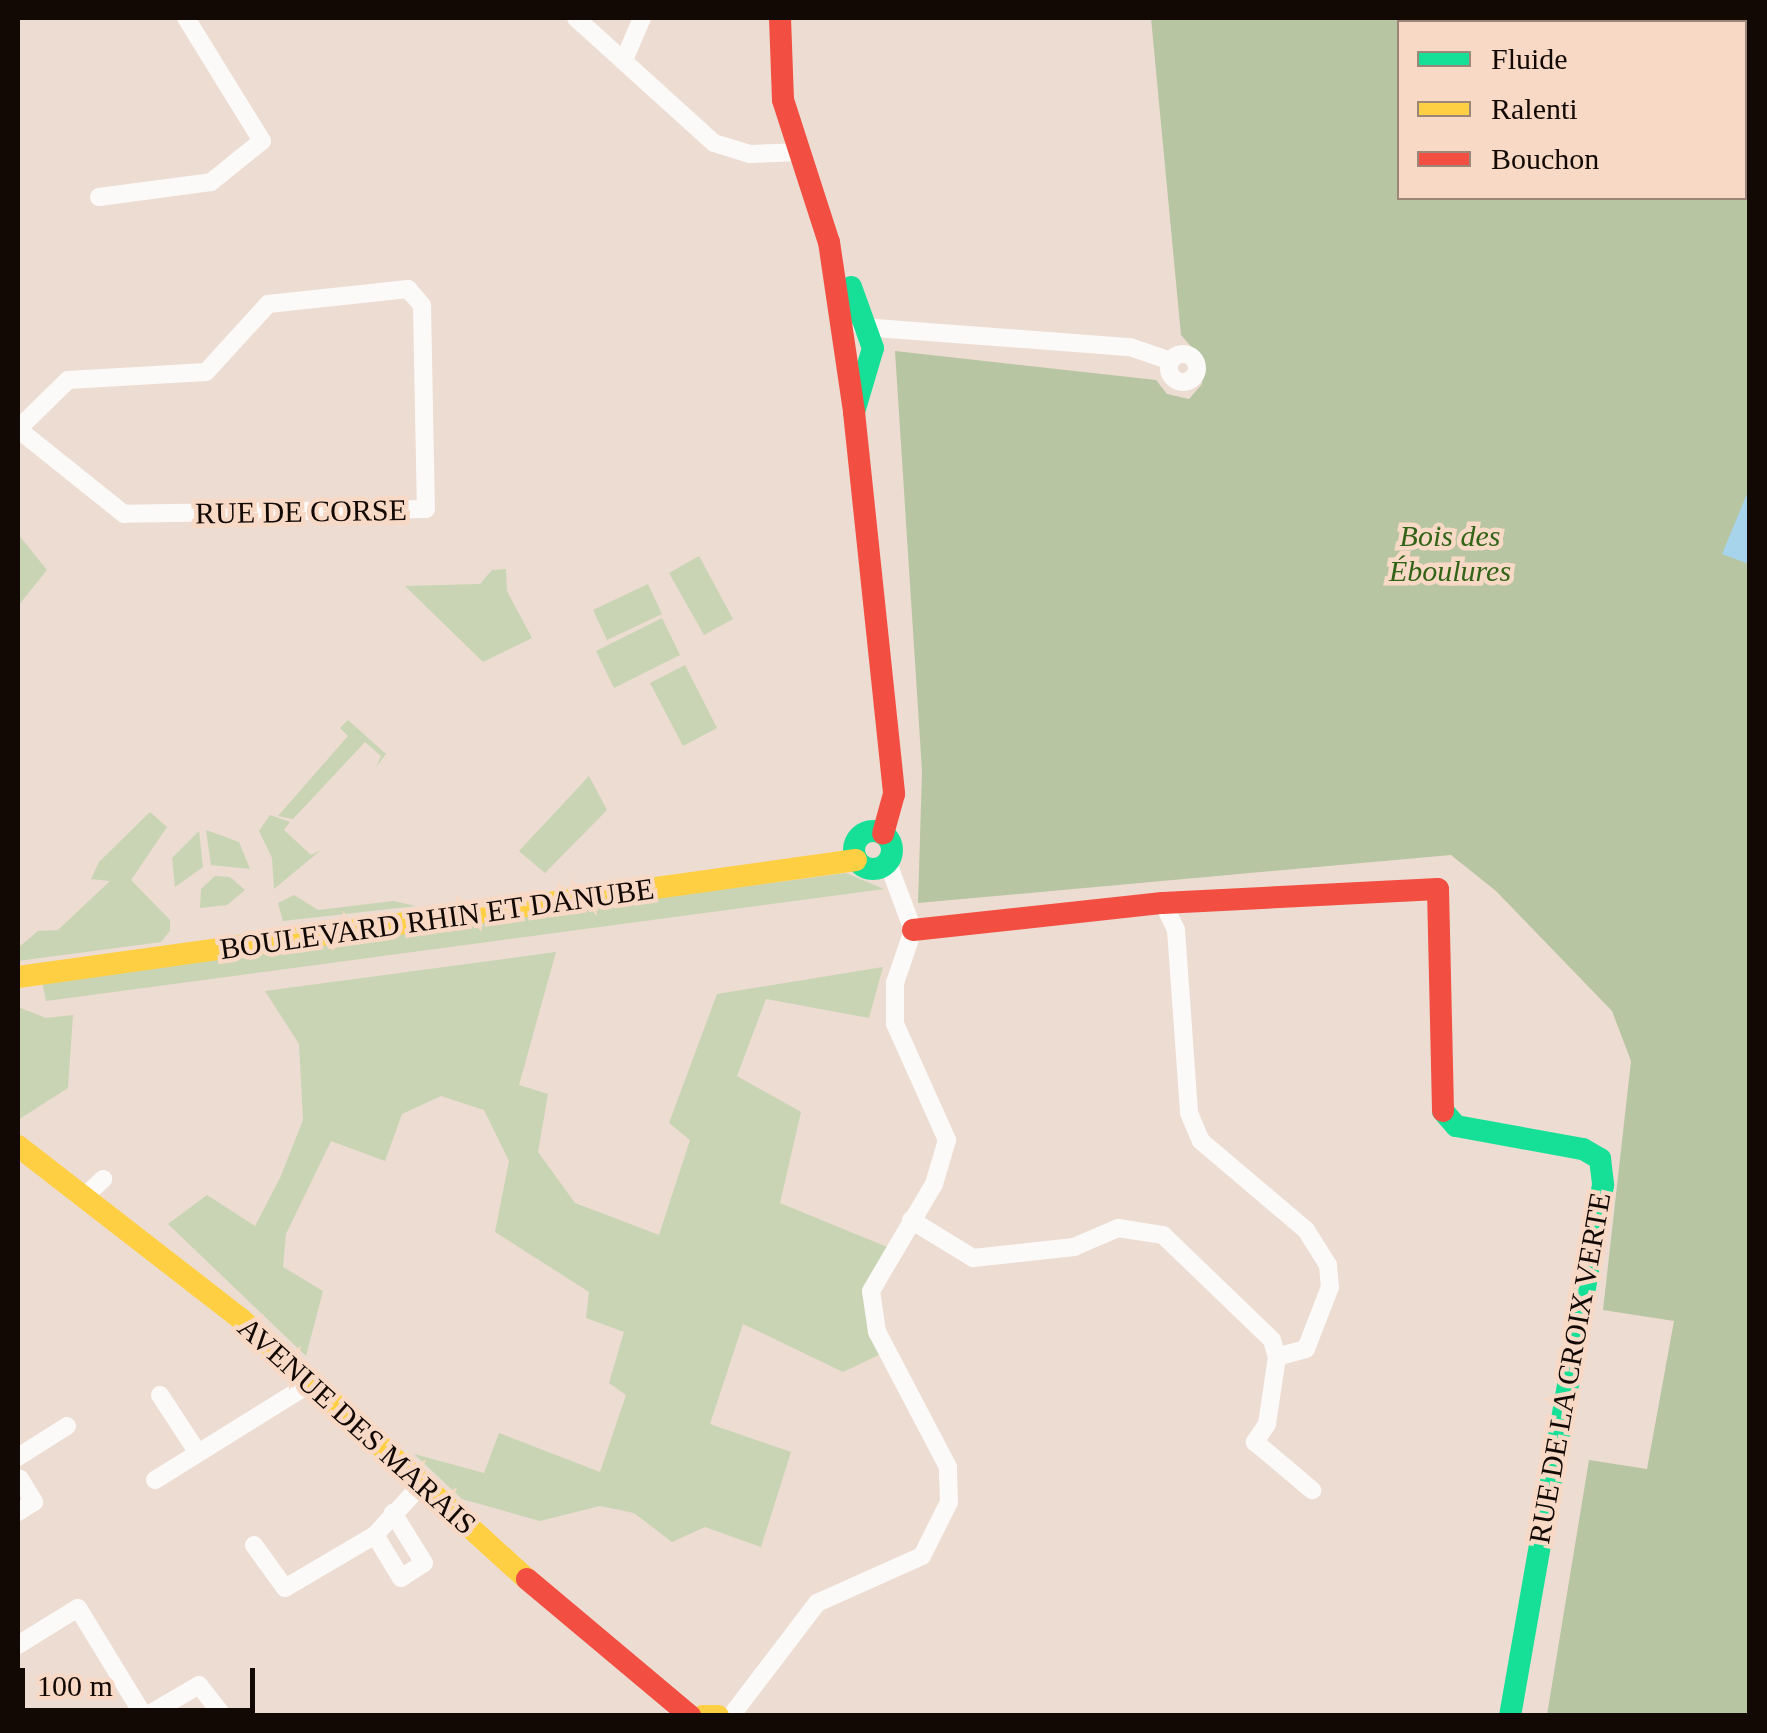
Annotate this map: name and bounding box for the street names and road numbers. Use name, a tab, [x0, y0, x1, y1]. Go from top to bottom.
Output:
street label: RUE DE CORSE	[195, 492, 407, 532]
street label: BOULEVARD RHIN ET DANUBE	[217, 871, 657, 967]
street label: RUE DE LA CROIX VERTE	[1521, 1189, 1619, 1547]
street label: AVENUE DES MARAIS	[231, 1310, 483, 1542]

